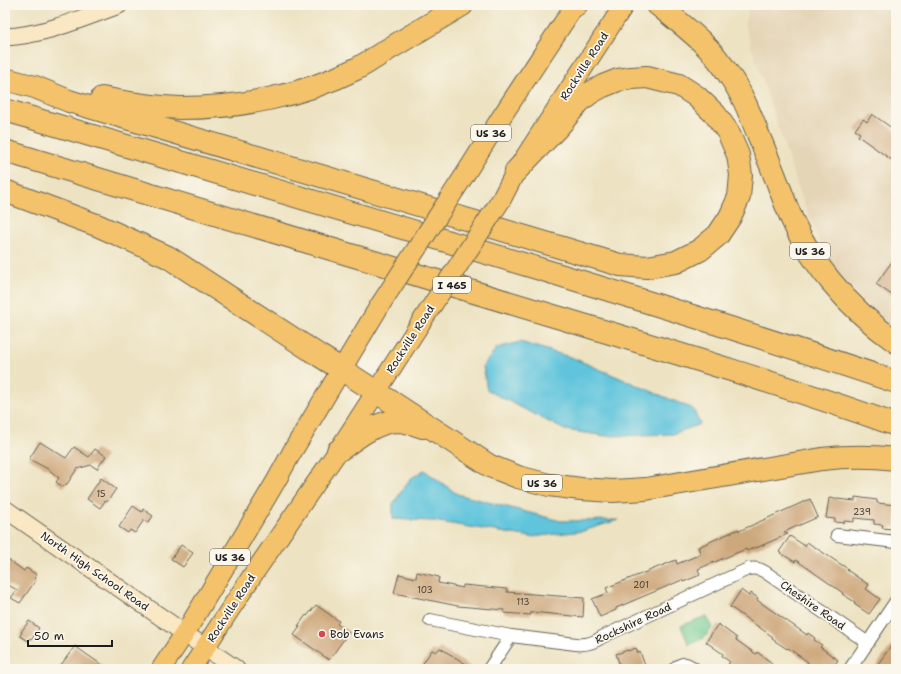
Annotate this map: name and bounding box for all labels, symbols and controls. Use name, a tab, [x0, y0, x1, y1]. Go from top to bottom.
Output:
street label: Rockville Road	[557, 29, 612, 103]
road number: US 36	[471, 125, 511, 141]
road number: US 36	[790, 243, 830, 259]
road number: I 465	[433, 277, 471, 293]
street label: Rockville Road	[383, 302, 438, 376]
road number: US 36	[522, 475, 562, 491]
house number: 15	[96, 488, 106, 500]
house number: 239	[853, 506, 871, 518]
street label: North High School Road	[38, 528, 152, 615]
road number: US 36	[210, 549, 250, 565]
street label: Rockville Road	[204, 571, 259, 645]
street label: Cheshire Road	[777, 577, 848, 633]
house number: 201	[633, 579, 649, 591]
house number: 103	[417, 584, 433, 596]
house number: 113	[516, 596, 530, 608]
street label: Rockshire Road	[593, 599, 674, 648]
scale bar	[28, 622, 112, 648]
place label: Bob Evans	[330, 627, 384, 642]
text: 50 m	[34, 628, 64, 644]
marker: Bob Evans	[317, 629, 327, 639]

